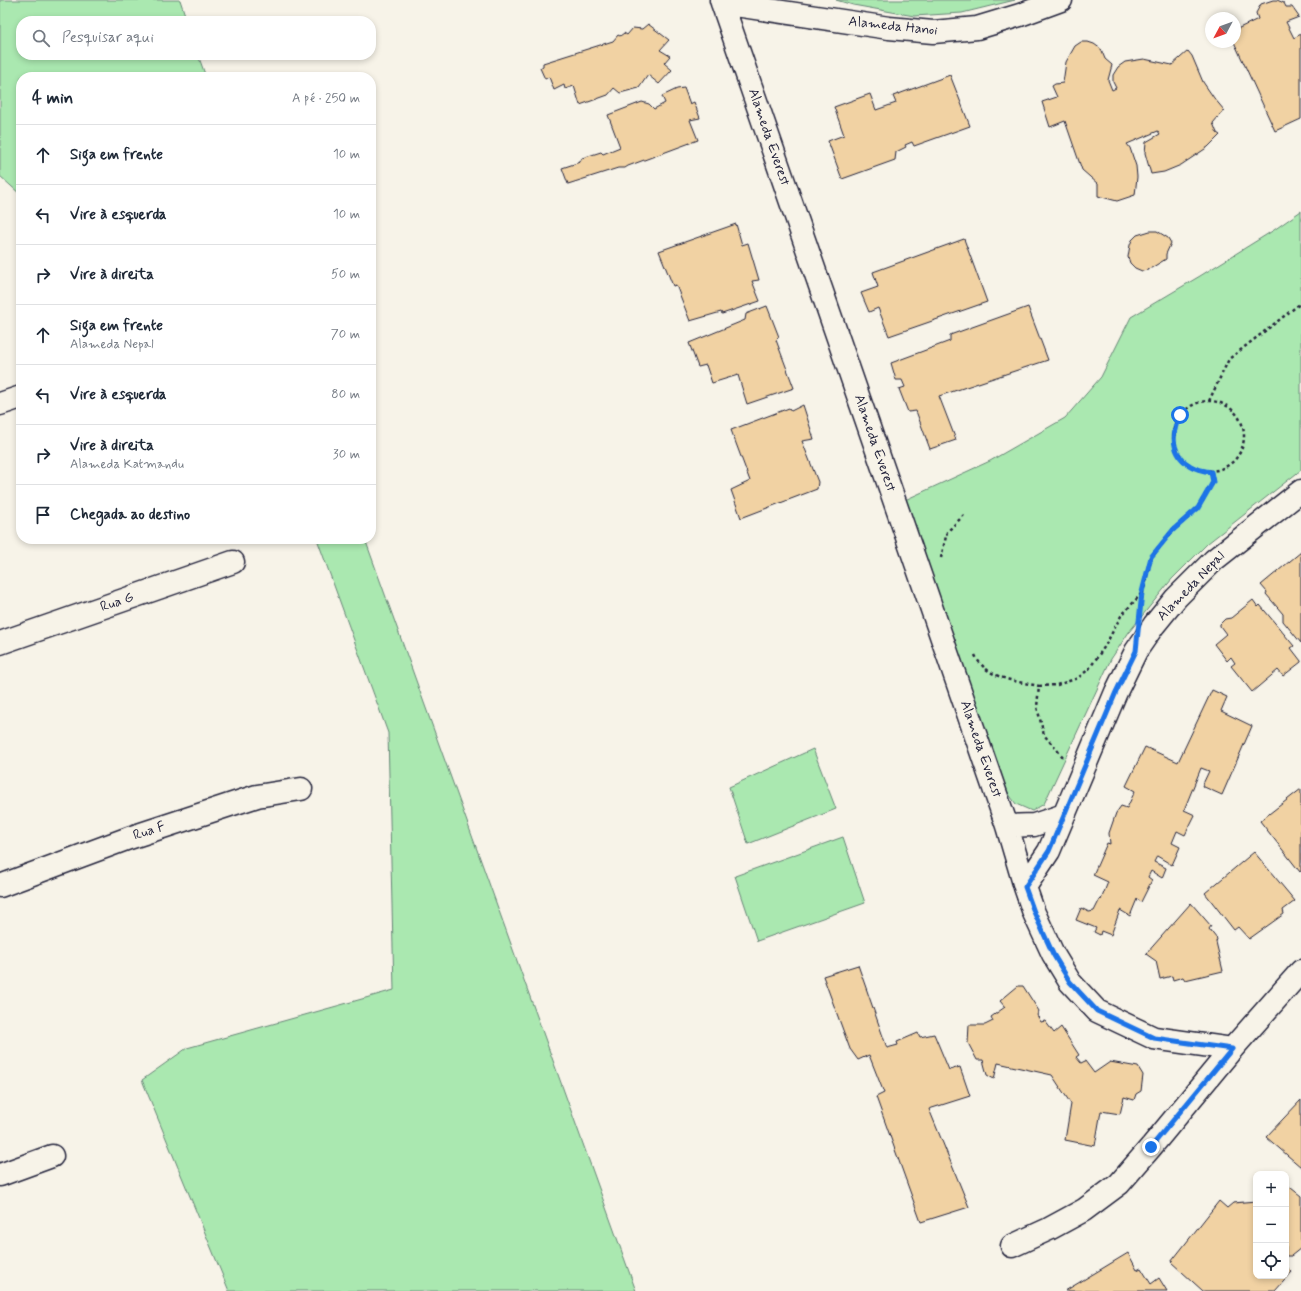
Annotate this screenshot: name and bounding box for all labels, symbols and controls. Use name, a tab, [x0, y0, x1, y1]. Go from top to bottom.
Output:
street label: Alameda Hanoi	[848, 12, 938, 40]
north arrow	[1205, 12, 1241, 48]
search box	[16, 16, 376, 60]
icon: search	[30, 27, 52, 49]
text: Pesquisar aqui	[62, 28, 154, 48]
street label: Alameda Everest	[744, 86, 794, 188]
text: 4 min	[32, 87, 73, 109]
text: A pé · 250 m	[292, 90, 360, 107]
icon: ahead	[32, 144, 54, 166]
text: Siga em frente	[70, 145, 163, 165]
text: 10 m	[333, 146, 360, 163]
icon: left	[32, 204, 54, 226]
text: Vire à esquerda	[70, 205, 166, 225]
text: 10 m	[333, 206, 360, 223]
icon: right	[32, 264, 54, 286]
text: Vire à direita	[70, 265, 154, 285]
text: 50 m	[331, 266, 360, 283]
text: Siga em frente	[70, 316, 163, 336]
icon: ahead	[32, 324, 54, 346]
text: 70 m	[331, 326, 360, 343]
text: Alameda Nepal	[70, 336, 154, 353]
icon: left	[32, 384, 54, 406]
text: Vire à esquerda	[70, 385, 166, 405]
text: 80 m	[331, 386, 360, 403]
street label: Alameda Everest	[850, 392, 900, 494]
route start	[1171, 406, 1189, 424]
text: Vire à direita	[70, 436, 154, 456]
icon: right	[32, 444, 54, 466]
text: 30 m	[333, 446, 360, 463]
text: Alameda Katmandu	[70, 456, 184, 473]
icon: arrive	[32, 504, 54, 526]
text: Chegada ao destino	[70, 505, 190, 525]
street label: Alameda Nepal	[1153, 547, 1229, 625]
street label: Rua G	[98, 588, 136, 616]
street label: Alameda Everest	[956, 698, 1006, 800]
street label: Rua F	[131, 817, 167, 845]
route end	[1142, 1138, 1160, 1156]
map controls	[1253, 1171, 1289, 1279]
button: +	[1253, 1171, 1289, 1207]
button: −	[1253, 1207, 1289, 1243]
button: locate	[1253, 1243, 1289, 1279]

